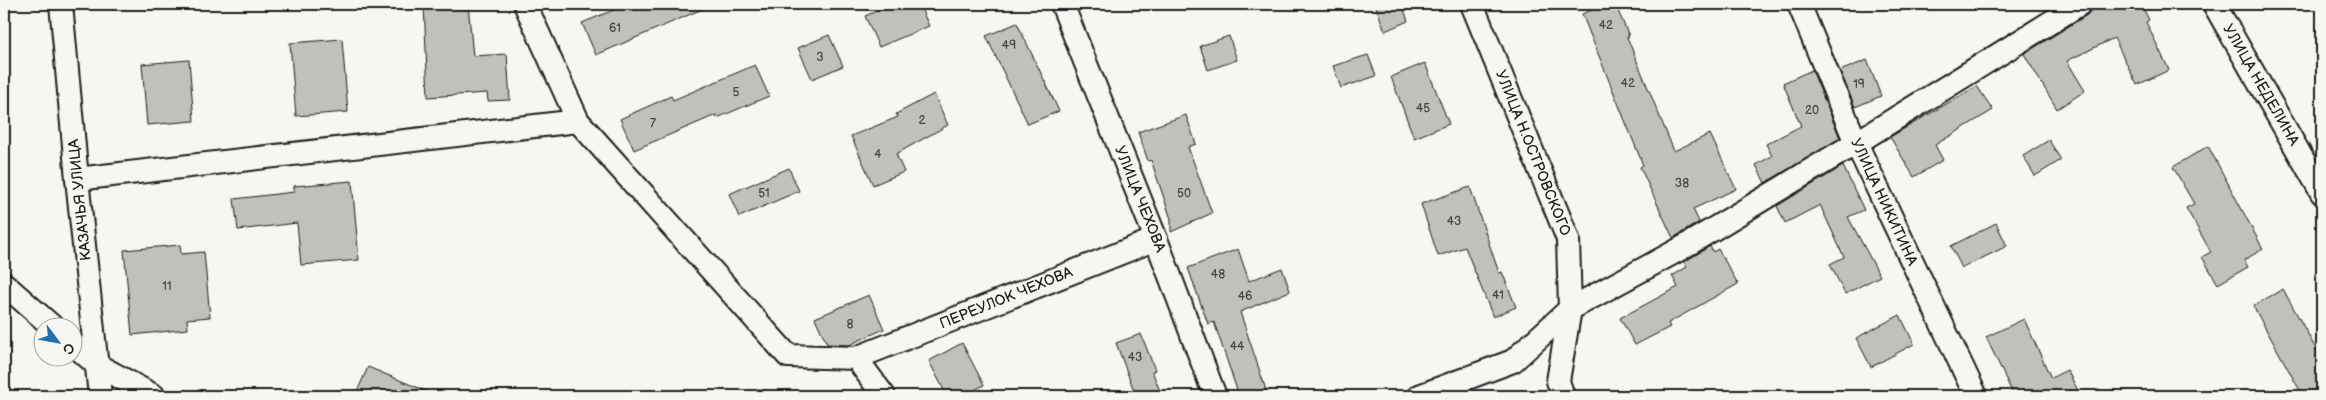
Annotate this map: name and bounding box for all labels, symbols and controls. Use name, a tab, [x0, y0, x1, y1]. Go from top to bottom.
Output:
house number: 42	[1599, 18, 1613, 33]
house number: 61	[609, 21, 621, 36]
street label: УЛИЦА НЕДЕЛИНА	[2218, 21, 2304, 150]
house number: 49	[1002, 38, 1016, 53]
house number: 3	[816, 50, 824, 65]
street label: УЛИЦА Н.ОСТРОВСКОГО	[1491, 67, 1575, 239]
house number: 42	[1621, 76, 1635, 91]
house number: 19	[1853, 77, 1865, 92]
house number: 5	[733, 85, 740, 100]
house number: 45	[1416, 101, 1430, 116]
house number: 20	[1805, 103, 1819, 118]
house number: 2	[918, 113, 926, 128]
house number: 7	[650, 116, 656, 131]
street label: УЛИЦА НИКИТИНА	[1846, 135, 1922, 269]
street label: КАЗАЧЬЯ УЛИЦА	[64, 137, 96, 262]
street label: УЛИЦА ЧЕХОВА	[1110, 143, 1170, 256]
house number: 4	[874, 147, 882, 162]
house number: 38	[1675, 176, 1689, 191]
house number: 51	[758, 186, 770, 201]
house number: 50	[1177, 186, 1191, 201]
house number: 43	[1447, 214, 1461, 229]
street label: ПЕРЕУЛОК ЧЕХОВА	[937, 262, 1076, 333]
house number: 48	[1211, 267, 1225, 282]
house number: 11	[162, 279, 172, 294]
house number: 41	[1492, 288, 1504, 303]
house number: 46	[1238, 289, 1252, 304]
house number: 8	[847, 317, 854, 332]
north arrow	[32, 318, 82, 368]
house number: 44	[1230, 339, 1245, 354]
text: С	[59, 340, 78, 357]
house number: 43	[1128, 350, 1142, 365]

